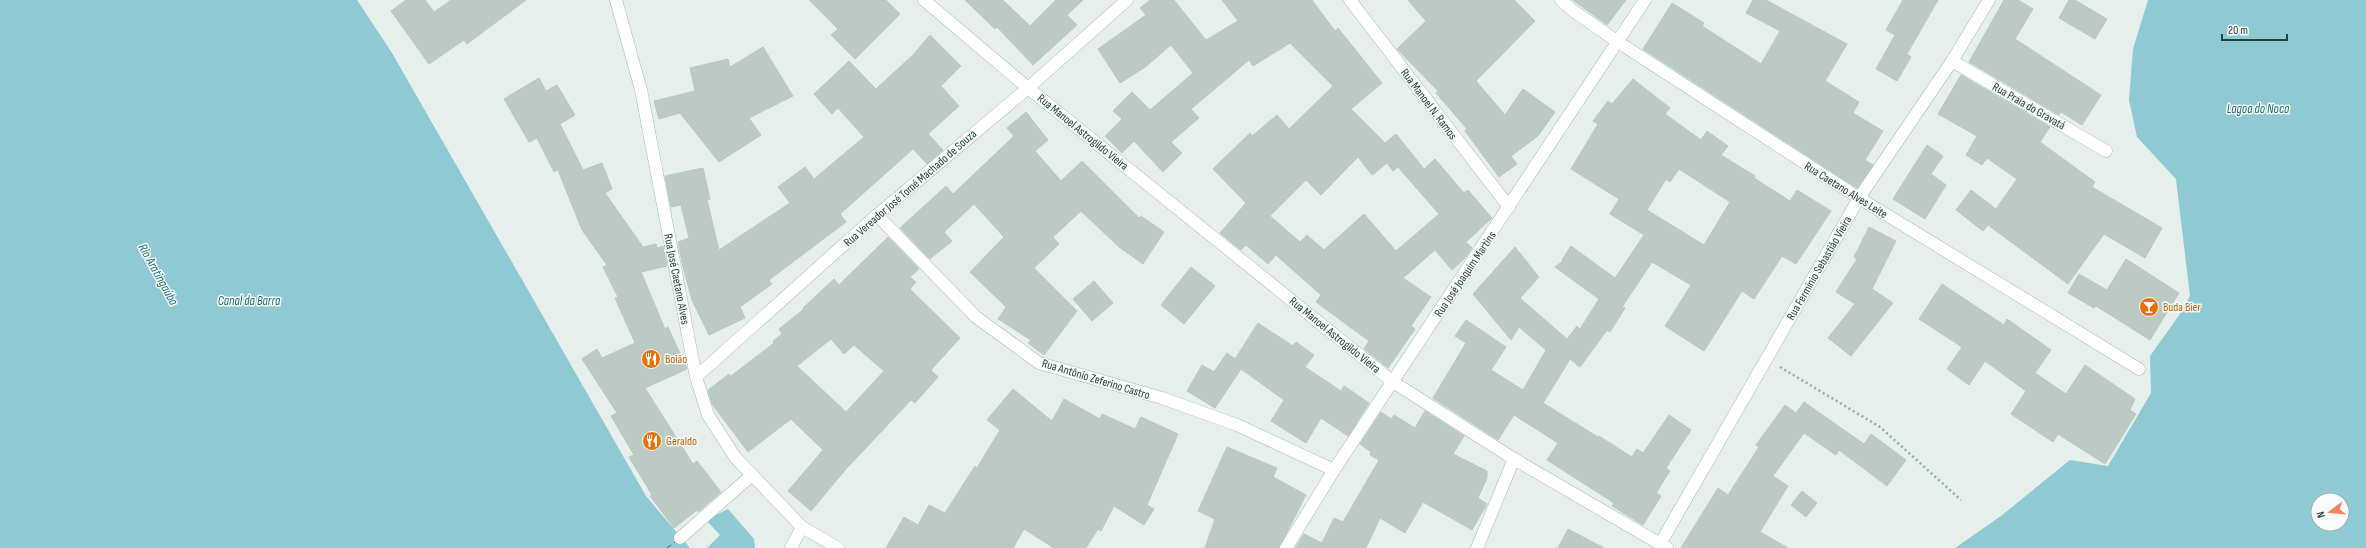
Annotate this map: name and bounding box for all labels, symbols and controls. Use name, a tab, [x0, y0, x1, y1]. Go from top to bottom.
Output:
scale bar	[2222, 16, 2287, 42]
text: 20 m	[2228, 23, 2248, 38]
street label: Rua Manoel N. Ramos	[1397, 66, 1460, 143]
street label: Rua Praia do Gravatá	[1990, 79, 2068, 134]
street label: Rua Manoel Astrogildo Vieira	[1034, 91, 1132, 174]
water label: Lagoa do Noca	[2227, 101, 2290, 117]
street label: Rua Vereador José Tomé Machado de Souza	[841, 126, 980, 250]
street label: Rua Caetano Alves Leite	[1801, 159, 1890, 222]
street label: Rua Ferminio Sebastião Vieira	[1784, 213, 1856, 323]
street label: Rua José Joaquim Martins	[1431, 229, 1500, 320]
street label: Rua José Caetano Alves	[660, 232, 693, 326]
water label: Rio Aratingaúba	[135, 241, 182, 309]
water label: Canal da Barra	[218, 293, 281, 309]
street label: Rua Manoel Astrogildo Vieira	[1286, 294, 1384, 377]
bar icon: Buda Bier	[2138, 296, 2160, 318]
place label: Buda Bier	[2163, 300, 2201, 315]
restaurant icon: Boião	[640, 348, 662, 370]
place label: Boião	[665, 352, 687, 367]
street label: Rua Antônio Zeferino Castro	[1040, 356, 1152, 403]
restaurant icon: Geraldo	[641, 430, 663, 452]
place label: Geraldo	[666, 434, 697, 449]
north arrow	[2310, 492, 2350, 532]
text: N	[2314, 510, 2328, 519]

